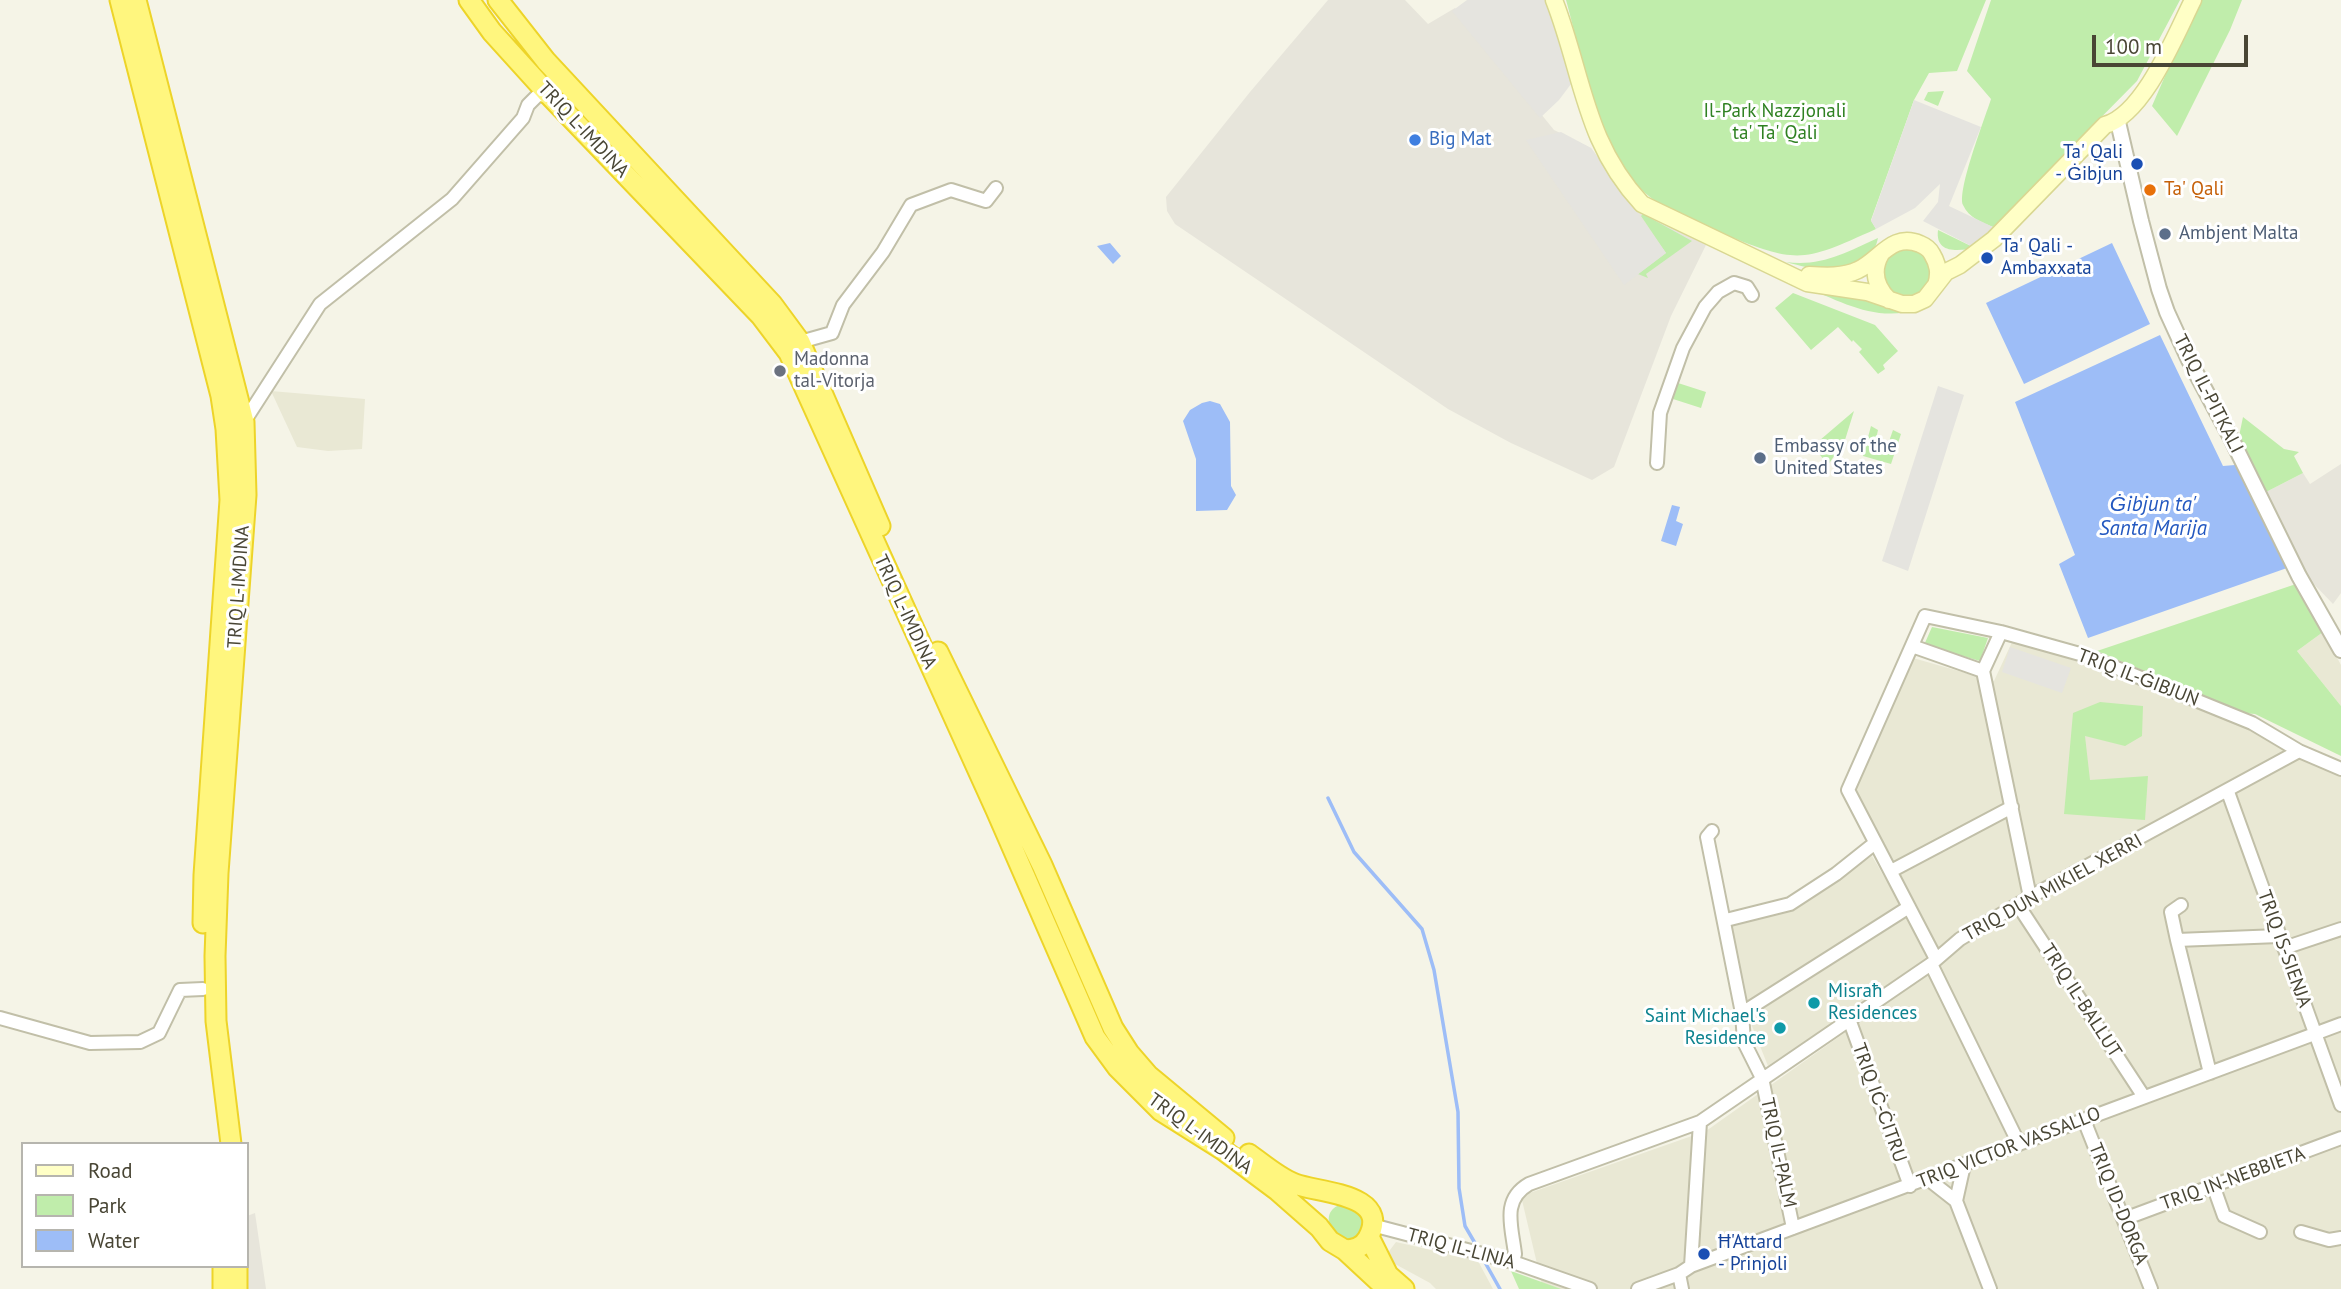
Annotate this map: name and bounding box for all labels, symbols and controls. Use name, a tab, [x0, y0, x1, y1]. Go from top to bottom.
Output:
scale bar	[2096, 21, 2252, 65]
text: 100 m	[2105, 33, 2162, 60]
street label: TRIQ L-IMDINA	[533, 77, 633, 183]
park label: Il-Park Nazzjonali ta' Ta' Qali	[1704, 101, 1846, 145]
place label: Big Mat	[1429, 129, 1491, 151]
marker: Big Mat	[1407, 132, 1423, 148]
place label: Ta' Qali - Ġibjun	[2055, 142, 2123, 186]
marker: Ta' Qali - Ġibjun	[2129, 156, 2145, 172]
place label: Ta' Qali	[2164, 179, 2224, 201]
marker: Ta' Qali	[2142, 182, 2158, 198]
place label: Ambjent Malta	[2179, 223, 2298, 245]
marker: Ambjent Malta	[2157, 226, 2173, 242]
place label: Ta' Qali - Ambaxxata	[2001, 236, 2092, 280]
marker: Ta' Qali - Ambaxxata	[1979, 250, 1995, 266]
street label: TRIQ IL-PITKALI	[2168, 331, 2248, 457]
place label: Madonna tal-Vitorja	[794, 349, 875, 393]
marker: Madonna tal-Vitorja	[772, 363, 788, 379]
place label: Embassy of the United States	[1774, 436, 1897, 480]
marker: Embassy of the United States	[1752, 450, 1768, 466]
water label: Ġibjun ta' Santa Marija	[2099, 492, 2207, 542]
street label: TRIQ L-IMDINA	[223, 525, 255, 649]
street label: TRIQ L-IMDINA	[869, 551, 941, 673]
street label: TRIQ IL-ĠIBJUN	[2074, 644, 2202, 712]
street label: TRIQ DUN MIKIEL XERRI	[1960, 829, 2146, 947]
street label: TRIQ IS-SIENJA	[2252, 887, 2316, 1011]
street label: TRIQ IL-BALLUT	[2036, 940, 2126, 1062]
place label: Misraħ Residences	[1828, 981, 1917, 1025]
marker: Misraħ Residences	[1806, 995, 1822, 1011]
place label: Saint Michael's Residence	[1645, 1006, 1766, 1050]
marker: Saint Michael's Residence	[1772, 1020, 1788, 1036]
street label: TRIQ IĊ-ĊITRU	[1847, 1040, 1911, 1166]
street label: TRIQ L-IMDINA	[1144, 1089, 1256, 1179]
street label: TRIQ IL-PALM	[1755, 1096, 1801, 1210]
street label: TRIQ VICTOR VASSALLO	[1914, 1102, 2104, 1194]
street label: TRIQ ID-DORGA	[2083, 1140, 2153, 1268]
legend	[21, 1142, 248, 1268]
street label: TRIQ IN-NEBBIETA	[2158, 1142, 2308, 1216]
text: Road	[88, 1157, 132, 1184]
text: Park	[88, 1192, 127, 1219]
street label: TRIQ IL-LINJA	[1404, 1224, 1518, 1274]
text: Water	[88, 1227, 140, 1254]
place label: Ħ'Attard - Prinjoli	[1718, 1232, 1788, 1276]
marker: Ħ'Attard - Prinjoli	[1696, 1246, 1712, 1262]

